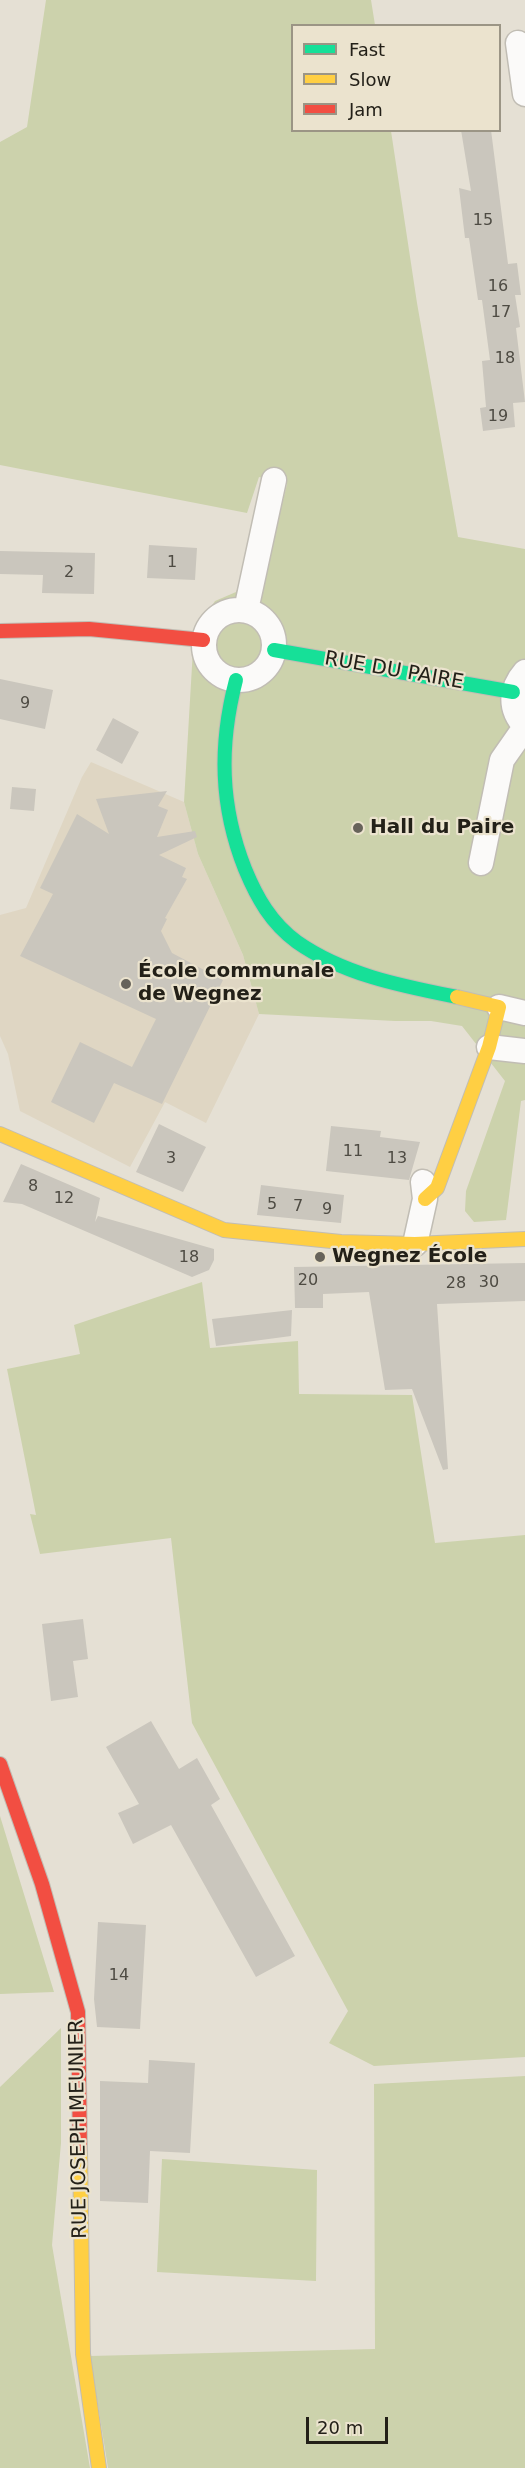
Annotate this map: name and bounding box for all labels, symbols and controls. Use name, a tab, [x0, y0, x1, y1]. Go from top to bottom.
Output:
legend	[291, 24, 501, 132]
text: Fast	[349, 39, 385, 60]
text: Slow	[349, 69, 391, 90]
text: Jam	[349, 99, 383, 120]
house number: 15	[473, 211, 493, 231]
house number: 16	[488, 277, 508, 297]
house number: 17	[491, 303, 511, 323]
house number: 18	[495, 349, 515, 369]
house number: 19	[488, 407, 508, 427]
house number: 1	[167, 553, 177, 573]
house number: 2	[64, 563, 74, 583]
street label: RUE DU PAIRE	[323, 647, 465, 695]
house number: 9	[20, 694, 30, 714]
place label: Hall du Paire	[370, 816, 514, 840]
marker: Hall du Paire	[351, 821, 365, 835]
place label: École communale de Wegnez	[138, 960, 334, 1007]
marker: École communale de Wegnez	[119, 977, 133, 991]
house number: 11	[343, 1142, 363, 1162]
house number: 3	[166, 1149, 176, 1169]
house number: 13	[387, 1149, 407, 1169]
house number: 8	[28, 1177, 38, 1197]
house number: 12	[54, 1189, 74, 1209]
house number: 5	[267, 1195, 277, 1215]
house number: 7	[293, 1197, 303, 1217]
house number: 9	[322, 1200, 332, 1220]
place label: Wegnez École	[332, 1245, 487, 1269]
house number: 18	[179, 1248, 199, 1268]
marker: Wegnez École	[313, 1250, 327, 1264]
house number: 20	[298, 1271, 318, 1291]
house number: 30	[479, 1273, 499, 1293]
house number: 28	[446, 1274, 466, 1294]
house number: 14	[109, 1966, 129, 1986]
street label: RUE JOSEPH MEUNIER	[65, 2019, 93, 2239]
scale bar	[309, 2405, 392, 2443]
text: 20 m	[317, 2417, 363, 2438]

